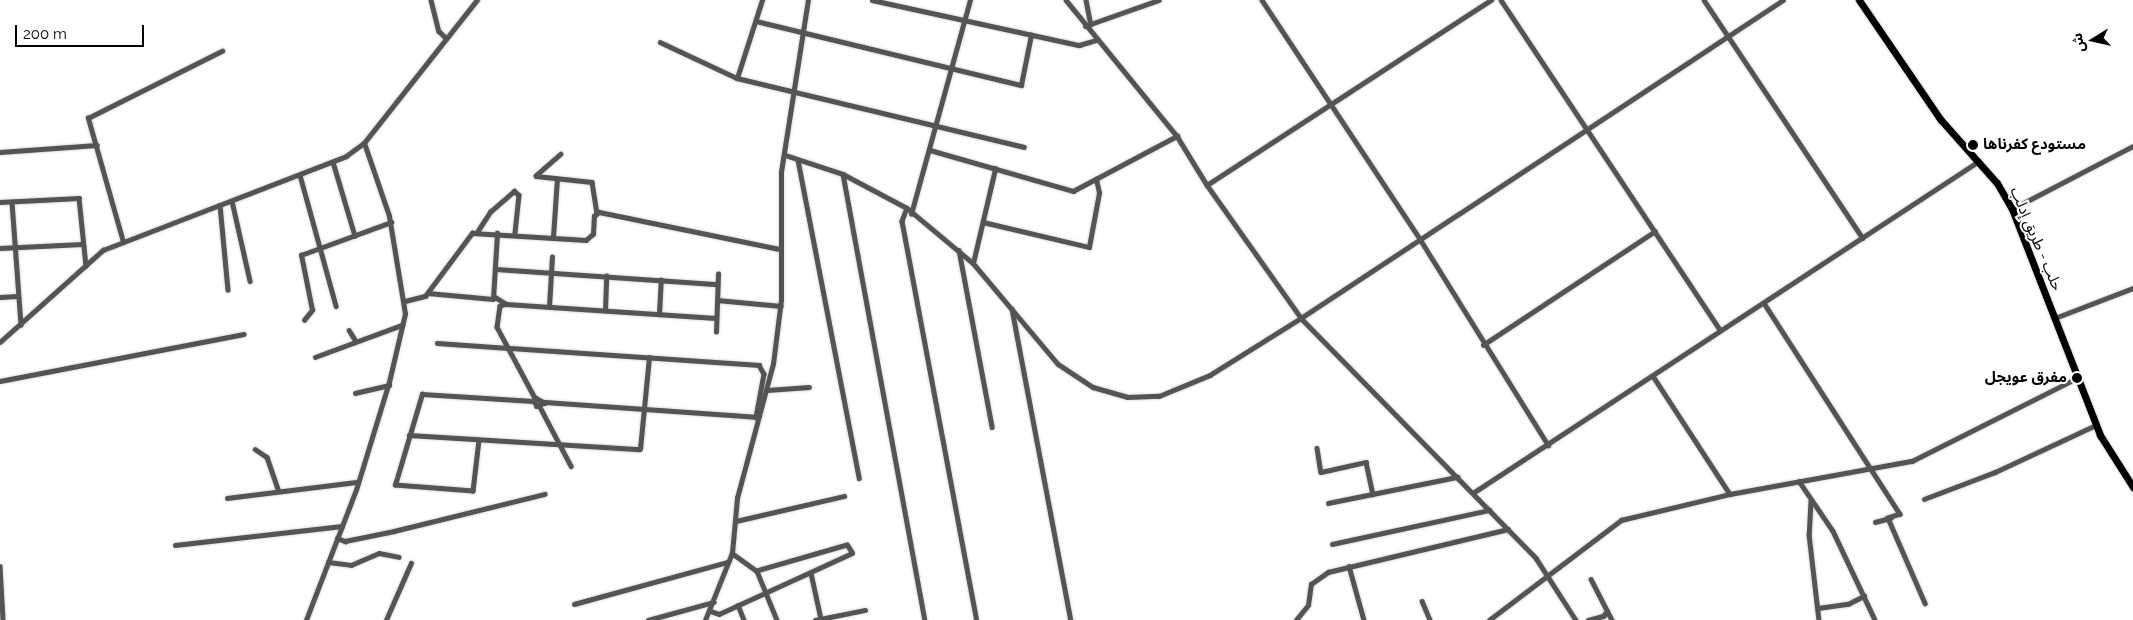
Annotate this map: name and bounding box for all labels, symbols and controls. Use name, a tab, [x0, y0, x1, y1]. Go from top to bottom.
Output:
scale bar	[18, 15, 146, 47]
north arrow	[2068, 15, 2118, 65]
text: 200 m	[23, 25, 67, 43]
text: ش	[2069, 32, 2088, 53]
place label: مستودع كفرناها	[1983, 136, 2086, 154]
marker: مستودع كفرناها	[1967, 139, 1979, 151]
street label: حلب - طريق إدلب	[2006, 185, 2066, 293]
place label: مفرق عويجل	[1985, 369, 2067, 387]
marker: مفرق عويجل	[2071, 372, 2083, 384]

